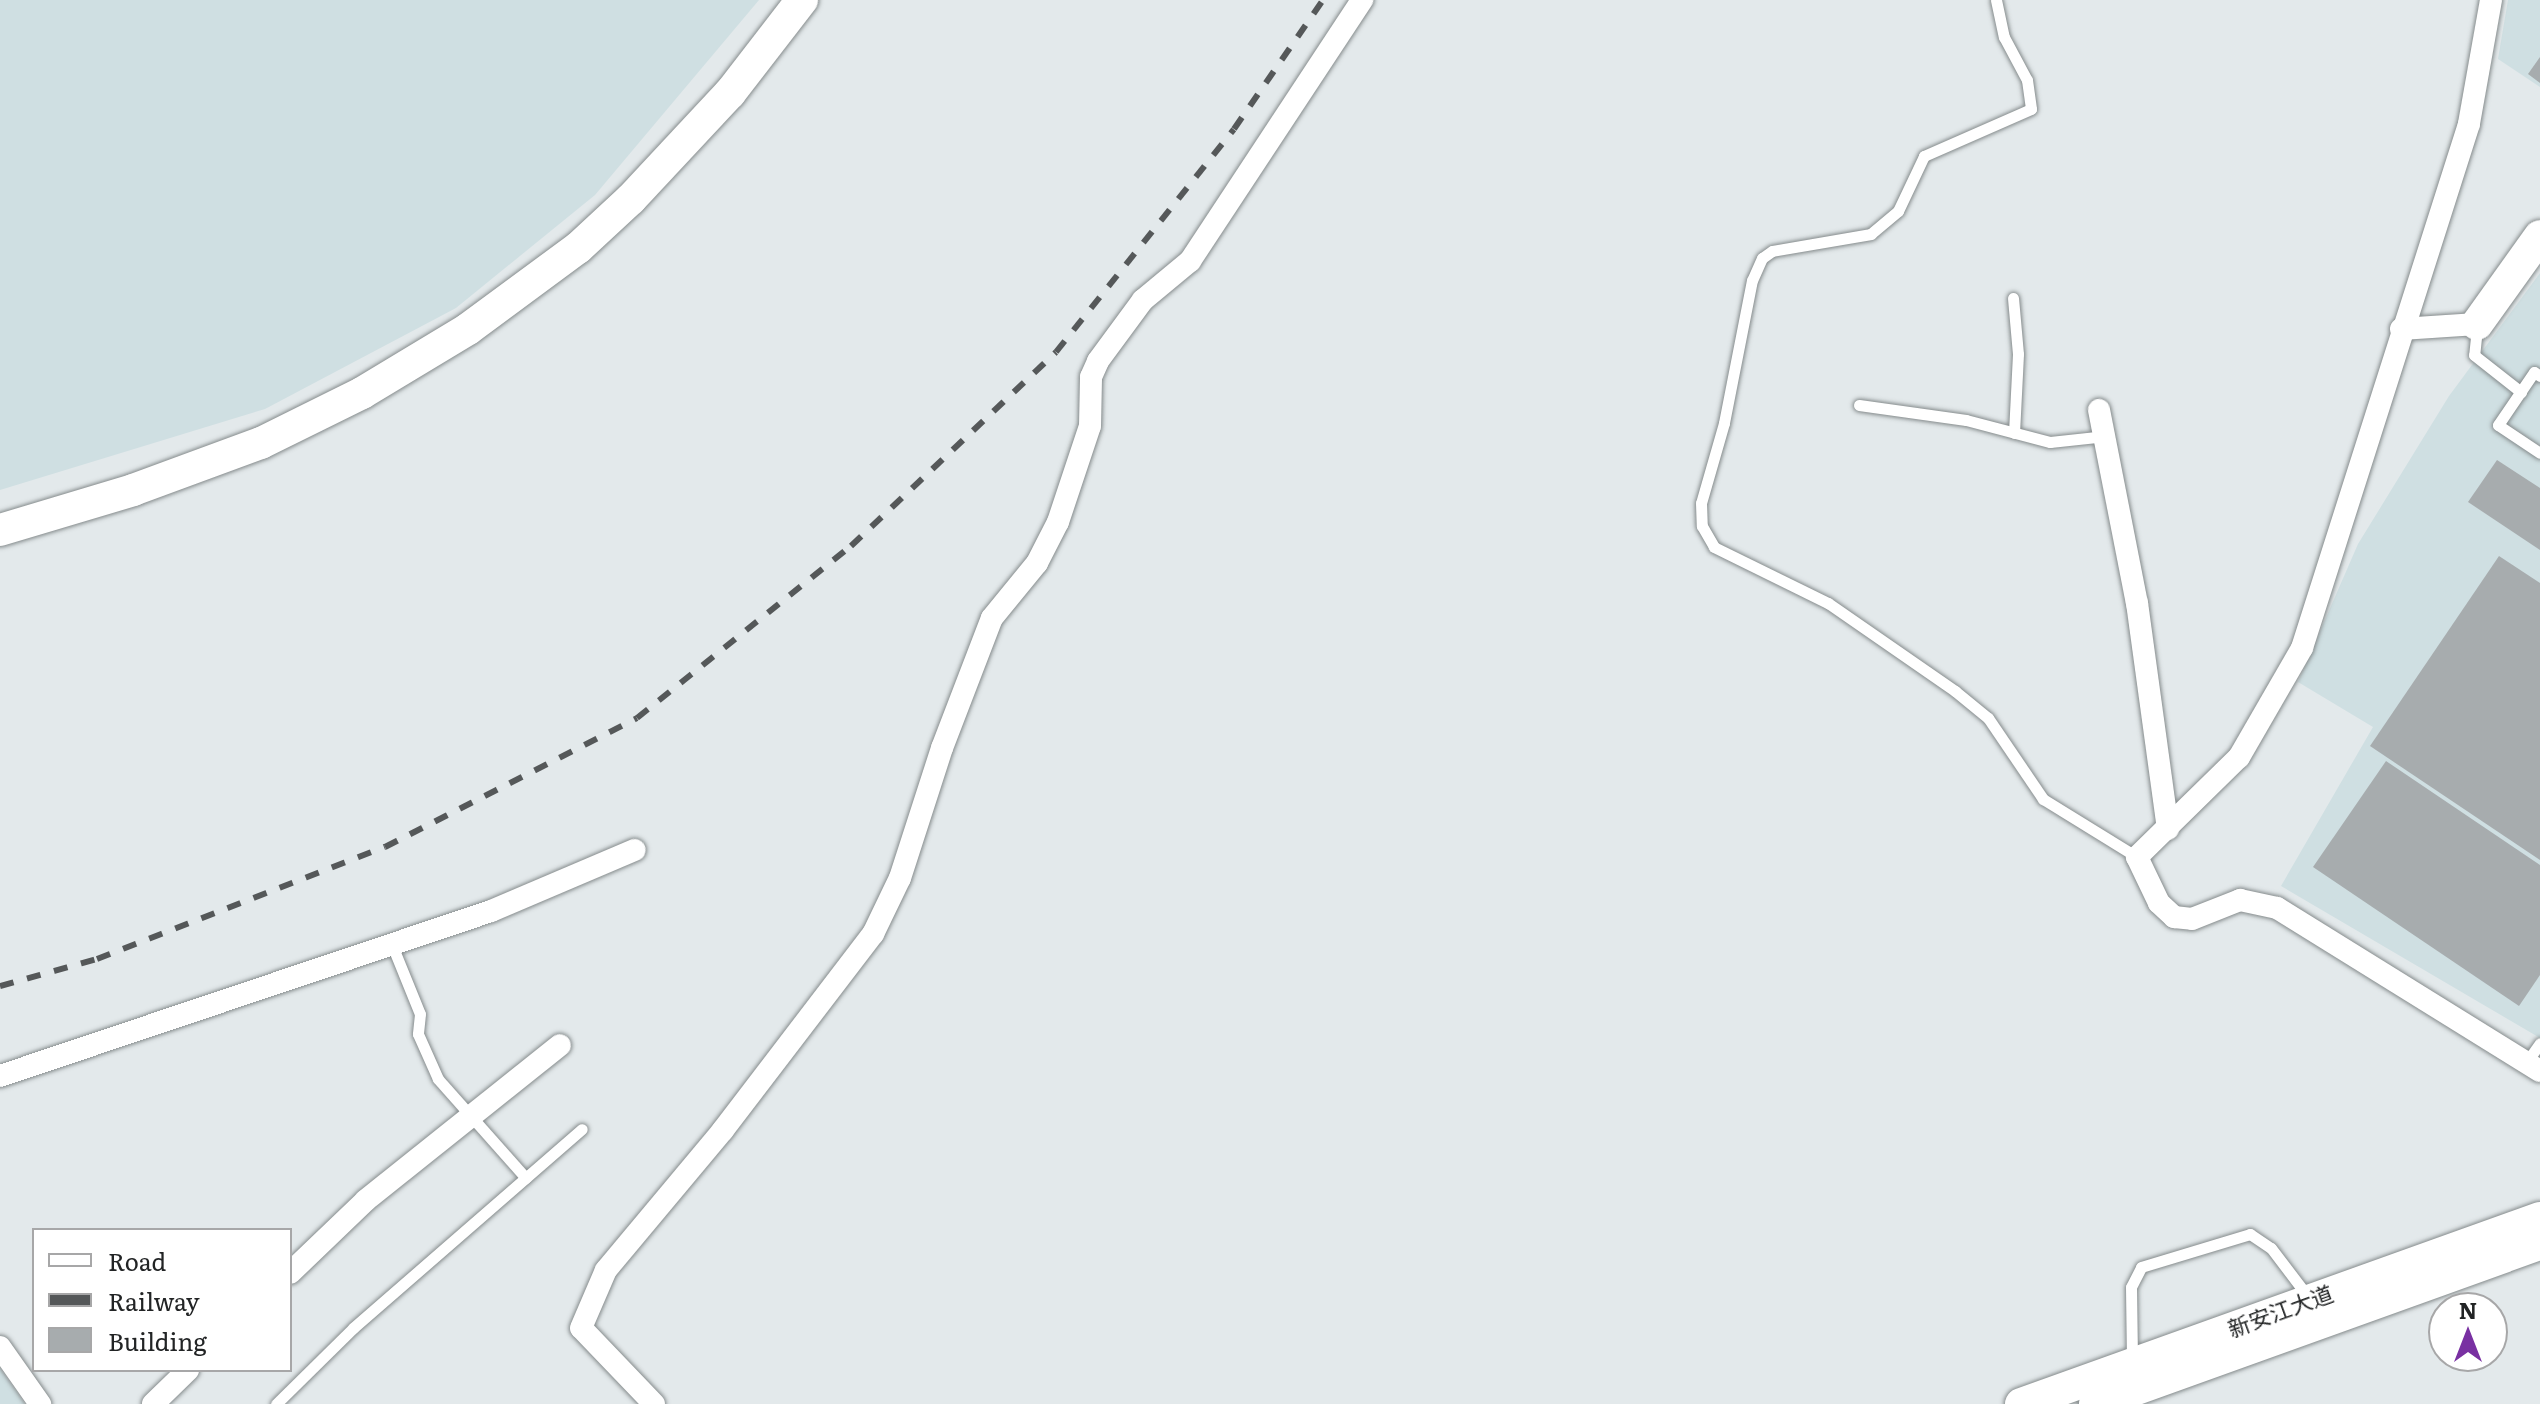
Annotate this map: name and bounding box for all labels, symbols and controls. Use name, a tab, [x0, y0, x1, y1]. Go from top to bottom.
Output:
legend	[32, 1228, 292, 1372]
text: Road	[108, 1243, 166, 1278]
street label: 新安江大道	[2224, 1279, 2336, 1341]
text: Railway	[108, 1283, 200, 1318]
north arrow	[2428, 1292, 2508, 1372]
text: N	[2459, 1293, 2477, 1326]
text: Building	[108, 1323, 207, 1358]

